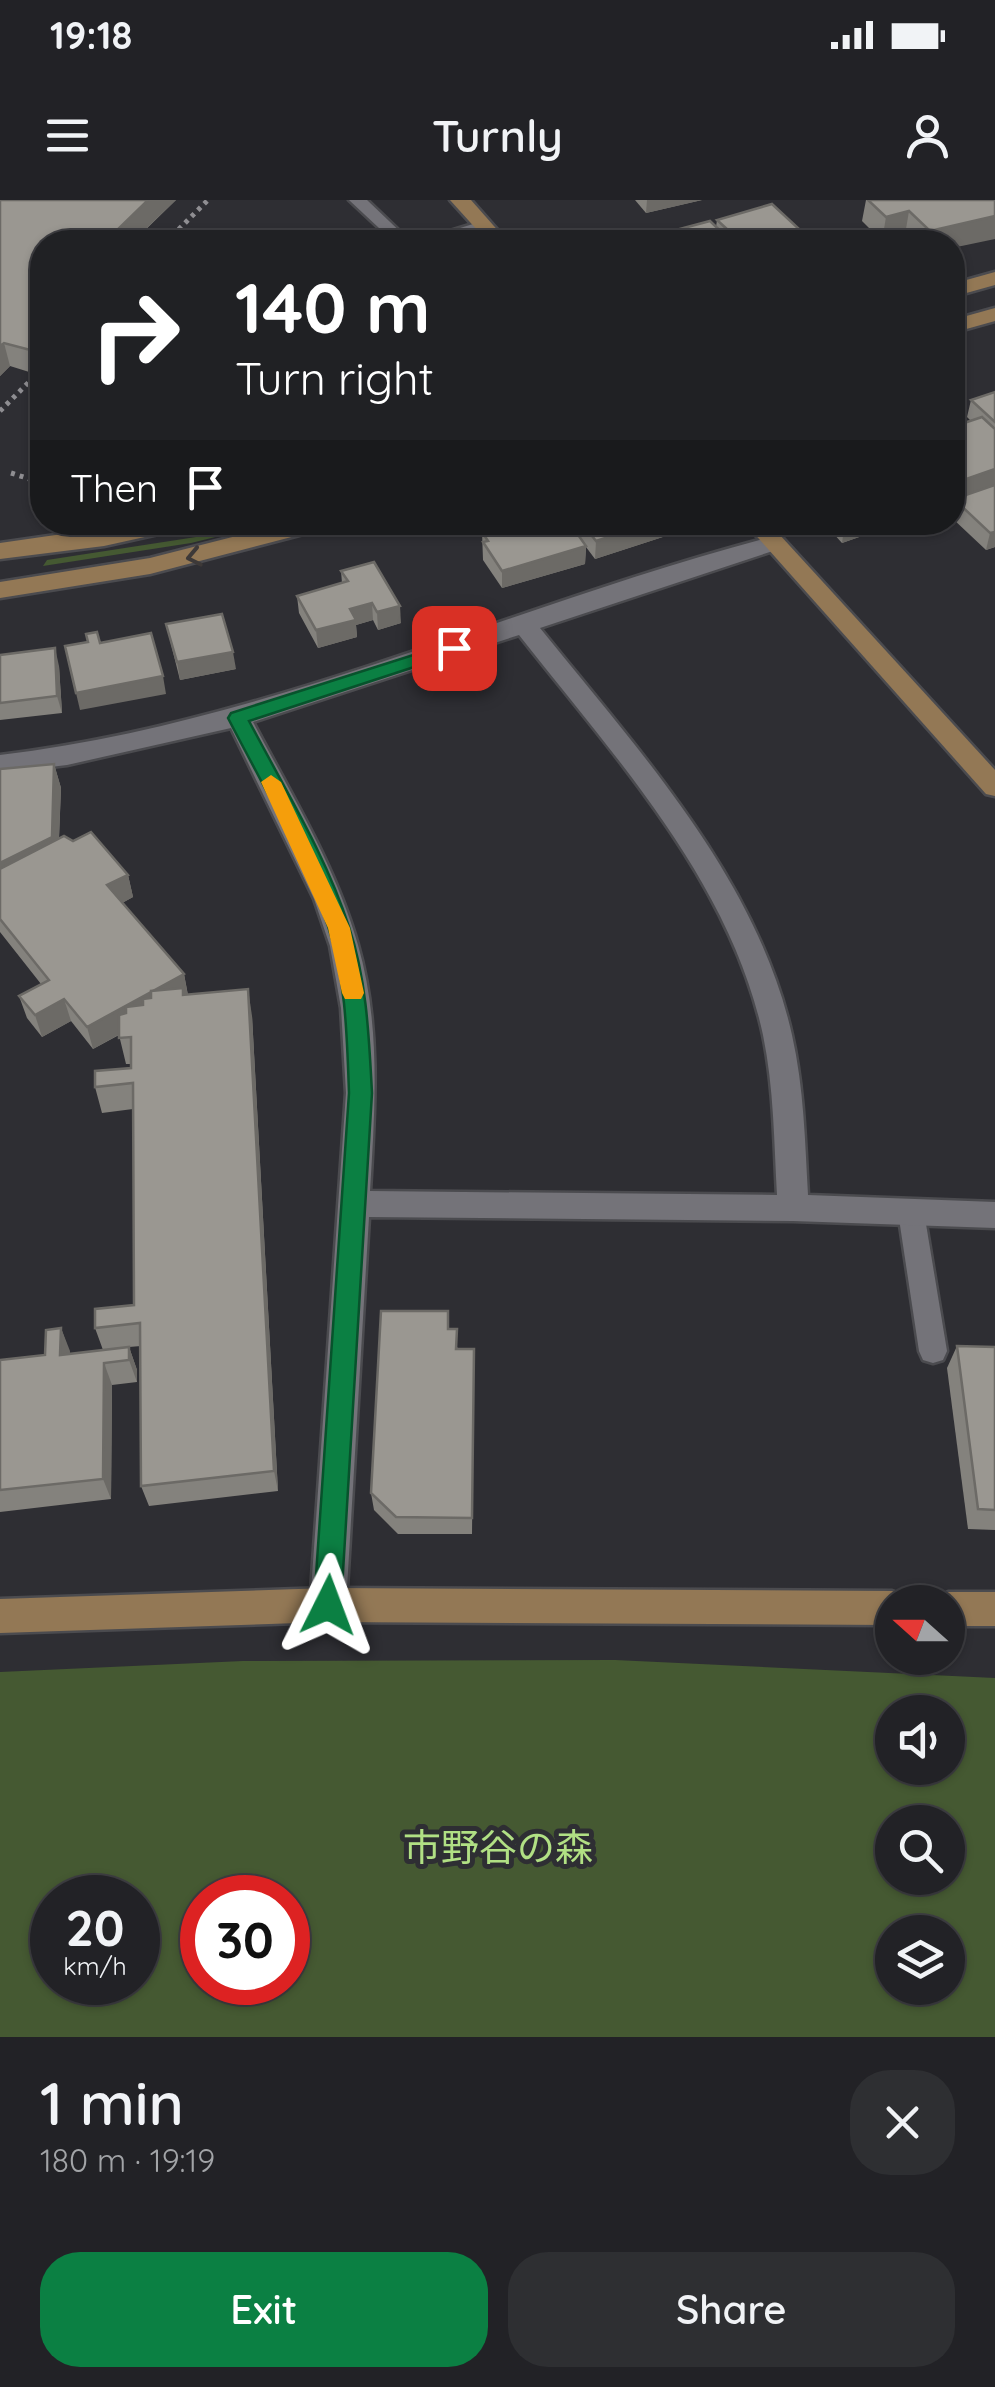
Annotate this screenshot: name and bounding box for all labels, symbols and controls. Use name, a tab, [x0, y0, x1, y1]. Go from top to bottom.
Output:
text: 19:18	[50, 11, 132, 59]
text: Turnly	[432, 107, 563, 163]
icon: menu	[40, 108, 95, 163]
icon: person	[900, 108, 955, 163]
text: 140 m	[235, 263, 431, 351]
icon: right	[70, 270, 200, 400]
text: Turn right	[235, 350, 434, 406]
icon: arrive	[178, 460, 233, 515]
text: Then	[70, 464, 158, 512]
one-way arrow	[186, 545, 203, 566]
pin	[412, 606, 497, 691]
icon: arrive	[427, 621, 482, 676]
position arrow	[276, 1553, 380, 1657]
north arrow	[875, 1585, 965, 1675]
map controls	[875, 1585, 965, 2005]
button: sound	[875, 1695, 965, 1785]
button: search	[875, 1805, 965, 1895]
park label: 市野谷の森	[403, 1823, 593, 1871]
speed limit sign: 30	[180, 1875, 310, 2005]
text: 20	[65, 1896, 125, 1959]
button: layers	[875, 1915, 965, 2005]
text: km/h	[63, 1950, 127, 1981]
text: 1 min	[40, 2065, 184, 2140]
button: close	[850, 2070, 955, 2175]
text: 180 m · 19:19	[40, 2140, 215, 2180]
button: Exit	[40, 2252, 488, 2367]
button: Share	[508, 2252, 955, 2367]

